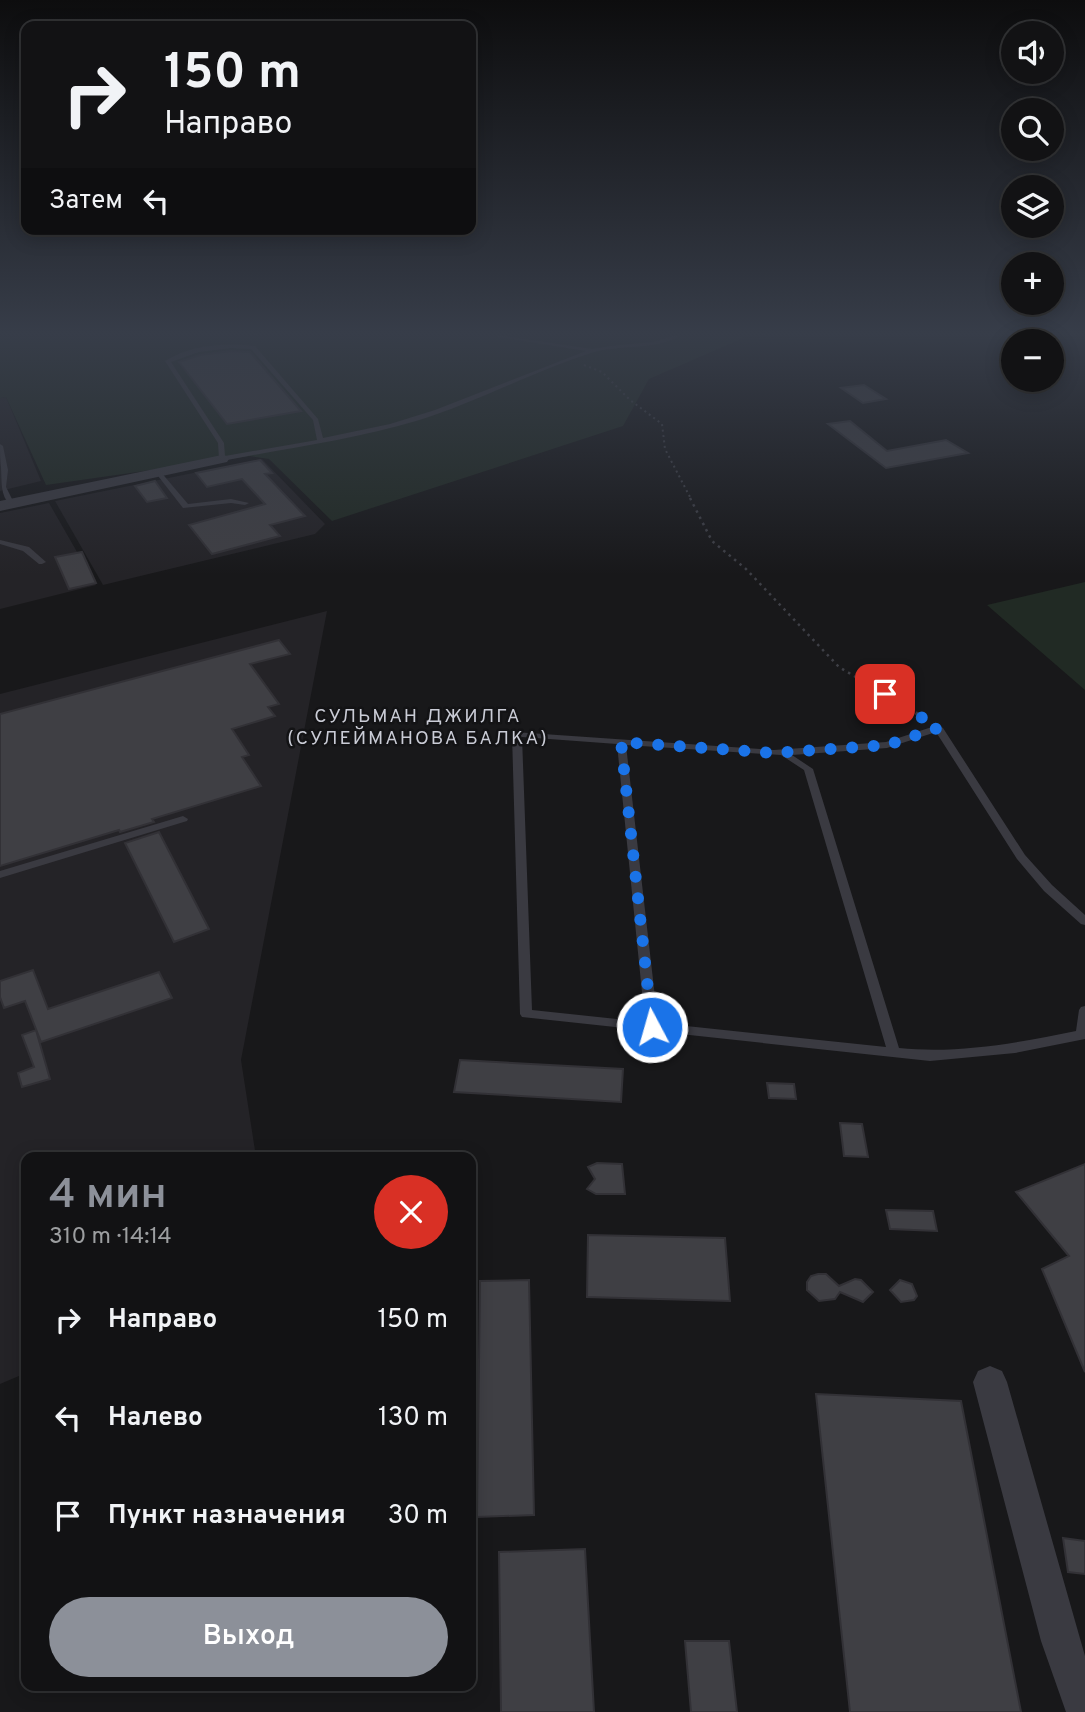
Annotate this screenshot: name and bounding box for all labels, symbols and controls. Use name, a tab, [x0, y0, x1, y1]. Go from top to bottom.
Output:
map controls	[1001, 21, 1064, 392]
button: sound	[1001, 21, 1064, 84]
text: 150 m	[164, 44, 301, 106]
icon: right	[49, 49, 140, 140]
button: search	[1001, 98, 1064, 161]
text: Направо	[164, 105, 292, 145]
button: layers	[1001, 175, 1064, 238]
icon: left	[137, 182, 175, 220]
text: Затем	[49, 185, 123, 218]
button: +	[1001, 252, 1064, 315]
button: −	[1001, 329, 1064, 392]
pin	[855, 664, 915, 724]
icon: arrive	[866, 675, 904, 713]
district label: СУЛЬМАН ДЖИЛГА (СУЛЕЙМАНОВА БАЛКА)	[287, 705, 549, 751]
position arrow	[615, 990, 689, 1064]
text: 4 мин	[49, 1170, 167, 1223]
button: close	[374, 1175, 448, 1249]
text: 310 m · 14:14	[49, 1223, 172, 1252]
icon: right	[49, 1301, 87, 1339]
text: Направо	[108, 1304, 217, 1337]
text: 150 m	[377, 1304, 448, 1337]
icon: left	[49, 1399, 87, 1437]
text: Налево	[108, 1402, 203, 1435]
text: 130 m	[378, 1402, 448, 1435]
icon: arrive	[49, 1497, 87, 1535]
text: Пункт назначения	[108, 1500, 346, 1533]
text: 30 m	[388, 1500, 448, 1533]
button: Выход	[49, 1597, 448, 1677]

